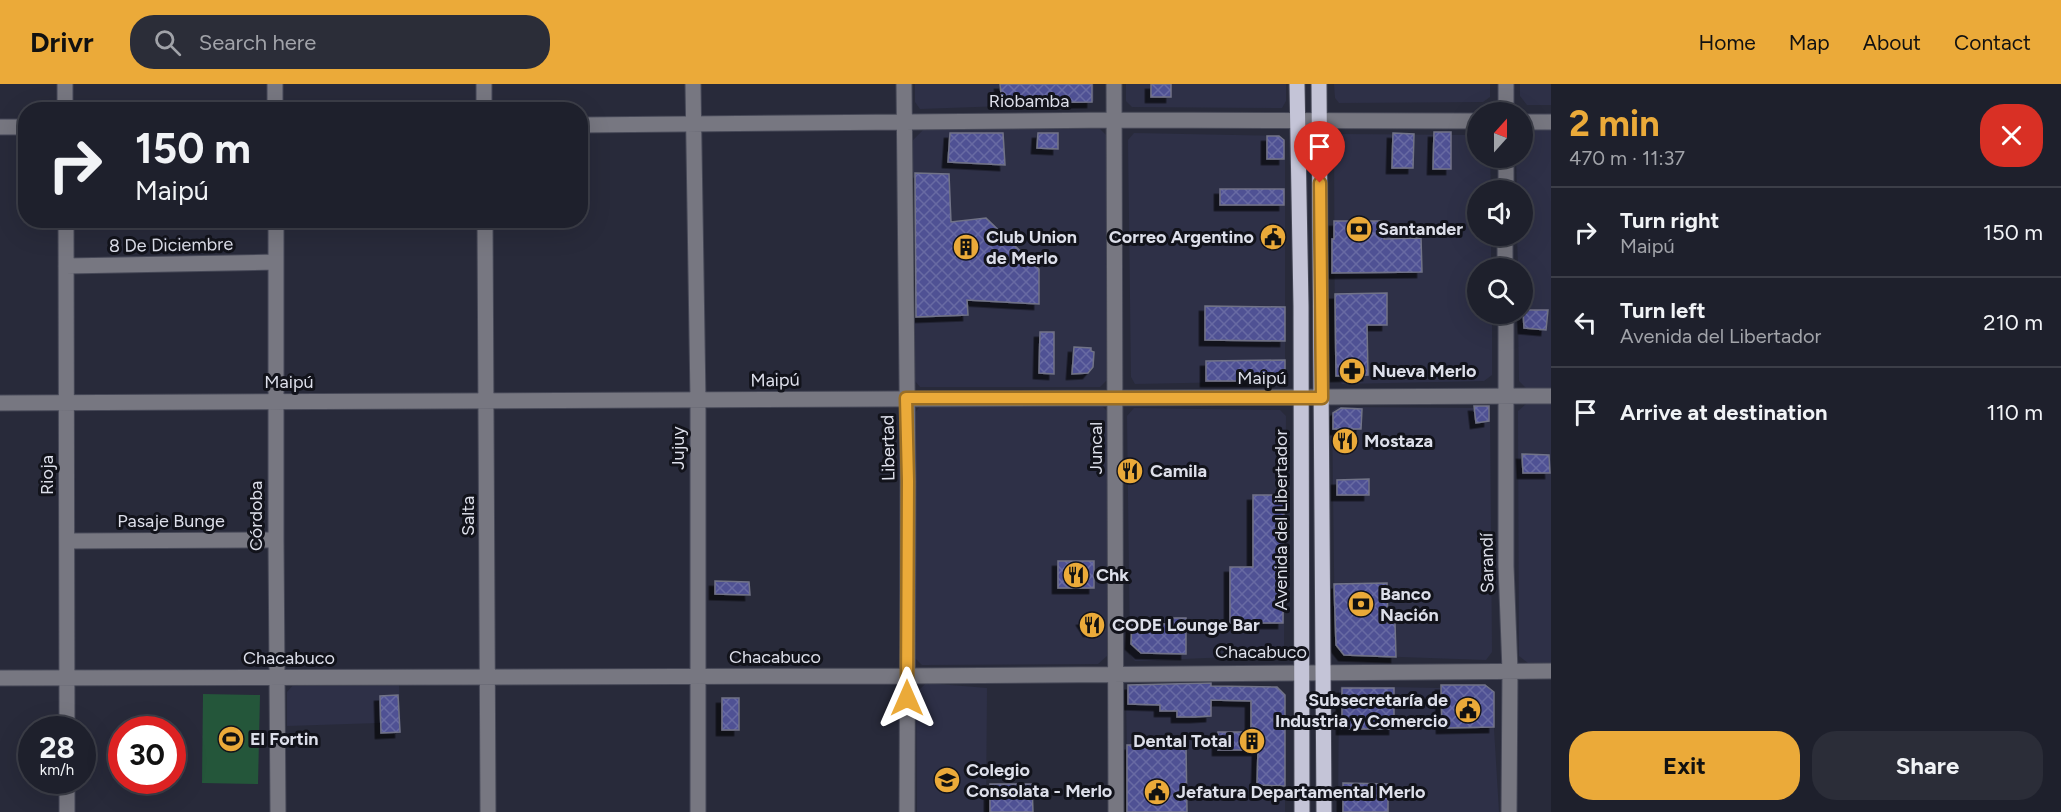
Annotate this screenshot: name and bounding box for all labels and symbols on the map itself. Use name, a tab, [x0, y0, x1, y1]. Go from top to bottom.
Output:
street label: Riobamba	[989, 90, 1069, 112]
north arrow	[1467, 102, 1533, 168]
pin	[1294, 121, 1345, 183]
bank icon: Santander	[1344, 214, 1374, 244]
place label: Santander	[1378, 218, 1463, 240]
public building icon: Correo Argentino	[1258, 222, 1288, 252]
place label: Club Union de Merlo	[986, 226, 1077, 269]
place label: Correo Argentino	[1109, 226, 1254, 248]
building icon: Club Union de Merlo	[951, 232, 981, 262]
street label: 8 De Diciembre	[109, 233, 233, 257]
pharmacy icon: Nueva Merlo	[1337, 356, 1367, 386]
place label: Nueva Merlo	[1372, 360, 1476, 382]
street label: Maipú	[1237, 367, 1287, 389]
street label: Maipú	[750, 369, 800, 391]
street label: Maipú	[264, 371, 314, 393]
street label: Libertad	[876, 415, 900, 481]
street label: Juncal	[1085, 422, 1107, 474]
street label: Jujuy	[667, 426, 689, 470]
restaurant icon: Mostaza	[1330, 426, 1360, 456]
street label: Avenida del Libertador	[1270, 429, 1292, 611]
place label: Mostaza	[1364, 430, 1433, 452]
street label: Rioja	[36, 455, 58, 495]
restaurant icon: Camila	[1115, 456, 1145, 486]
place label: Camila	[1150, 460, 1207, 482]
street label: Córdoba	[245, 481, 267, 551]
street label: Salta	[457, 496, 479, 536]
street label: Pasaje Bunge	[117, 510, 225, 532]
street label: Sarandí	[1475, 532, 1499, 593]
restaurant icon: Chk	[1061, 560, 1091, 590]
place label: Chk	[1096, 564, 1129, 586]
place label: Banco Nación	[1380, 583, 1439, 626]
bank icon: Banco Nación	[1346, 589, 1376, 619]
restaurant icon: CODE Lounge Bar	[1077, 610, 1107, 640]
place label: CODE Lounge Bar	[1112, 614, 1260, 636]
street label: Chacabuco	[1215, 641, 1307, 663]
street label: Chacabuco	[729, 646, 821, 668]
street label: Chacabuco	[243, 647, 335, 669]
position arrow	[875, 666, 939, 730]
place label: Subsecretaría de Industria y Comercio	[1275, 689, 1448, 732]
public building icon: Subsecretaría de Industria y Comercio	[1453, 695, 1483, 725]
speed limit sign: 30	[108, 716, 186, 794]
sports icon: El Fortin	[216, 724, 246, 754]
building icon: Dental Total	[1237, 726, 1267, 756]
place label: El Fortin	[250, 728, 319, 750]
place label: Dental Total	[1133, 730, 1232, 752]
place label: Colegio Consolata - Merlo	[966, 759, 1112, 802]
school or university icon: Colegio Consolata - Merlo	[932, 765, 962, 795]
public building icon: Jefatura Departamental Merlo	[1142, 777, 1172, 807]
place label: Jefatura Departamental Merlo	[1176, 781, 1425, 803]

